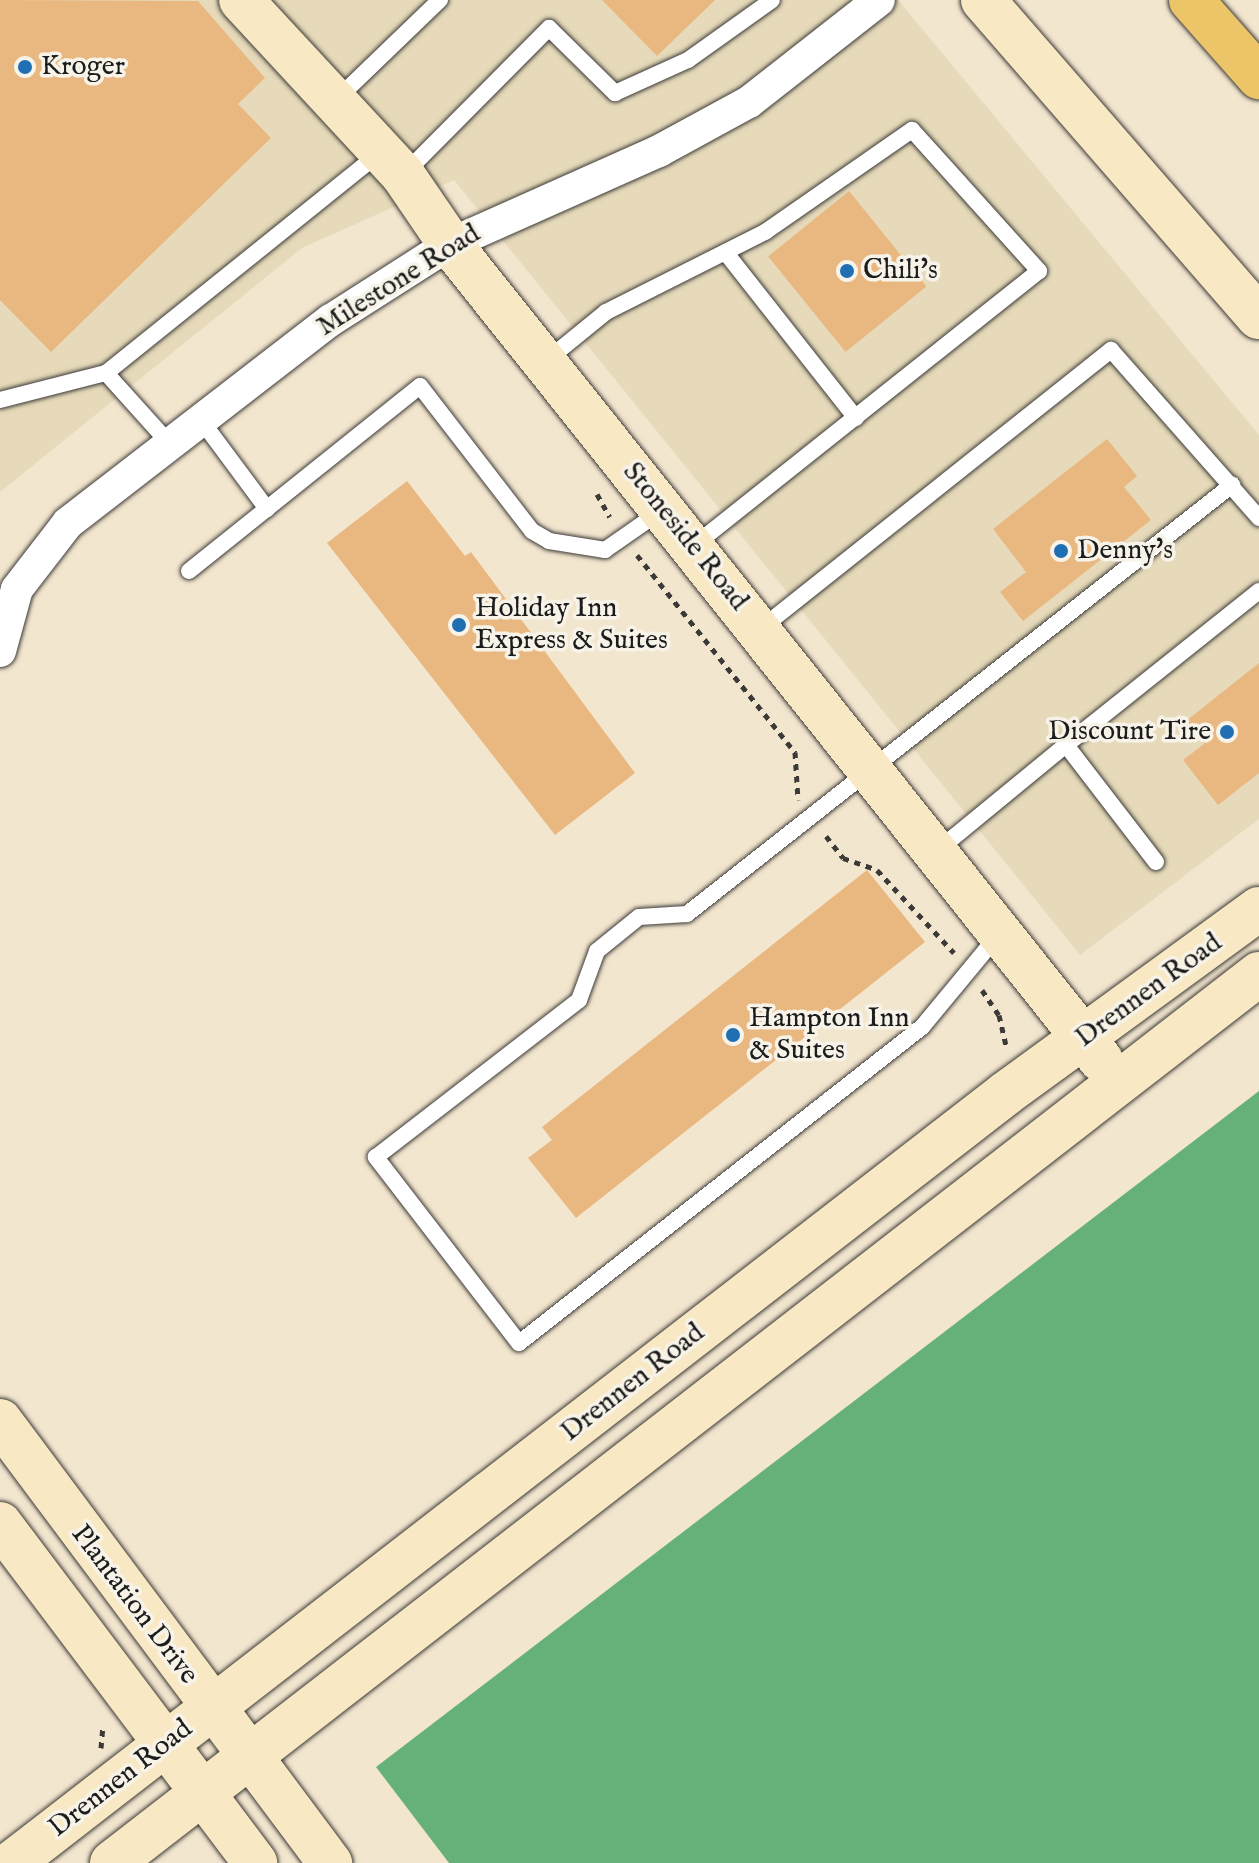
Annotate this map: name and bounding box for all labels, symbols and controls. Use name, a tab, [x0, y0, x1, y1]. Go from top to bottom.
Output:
place label: Kroger	[41, 50, 125, 84]
marker: Kroger	[16, 58, 34, 76]
street label: Milestone Road	[311, 218, 487, 344]
place label: Chili's	[863, 254, 938, 288]
marker: Chili's	[838, 262, 856, 280]
street label: Stoneside Road	[615, 456, 755, 618]
place label: Denny's	[1077, 534, 1173, 568]
marker: Denny's	[1052, 542, 1070, 560]
place label: Holiday Inn Express & Suites	[475, 592, 668, 658]
marker: Holiday Inn Express & Suites	[450, 616, 468, 634]
place label: Discount Tire	[1048, 715, 1211, 749]
marker: Discount Tire	[1218, 723, 1236, 741]
street label: Drennen Road	[1069, 927, 1229, 1055]
place label: Hampton Inn & Suites	[749, 1002, 909, 1068]
marker: Hampton Inn & Suites	[724, 1026, 742, 1044]
street label: Drennen Road	[555, 1317, 711, 1449]
street label: Plantation Drive	[63, 1519, 205, 1691]
street label: Drennen Road	[43, 1713, 199, 1845]

